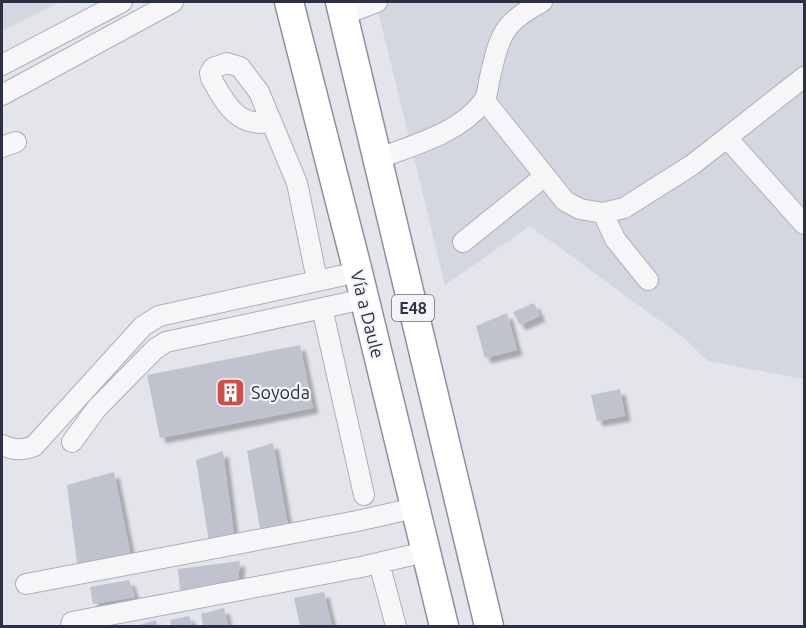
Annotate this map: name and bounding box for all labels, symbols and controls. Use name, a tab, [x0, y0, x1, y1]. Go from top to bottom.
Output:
street label: Vía a Daule	[347, 268, 389, 360]
road number: E48	[392, 295, 434, 321]
building icon: Soyoda	[214, 376, 246, 408]
place label: Soyoda	[251, 382, 310, 402]

